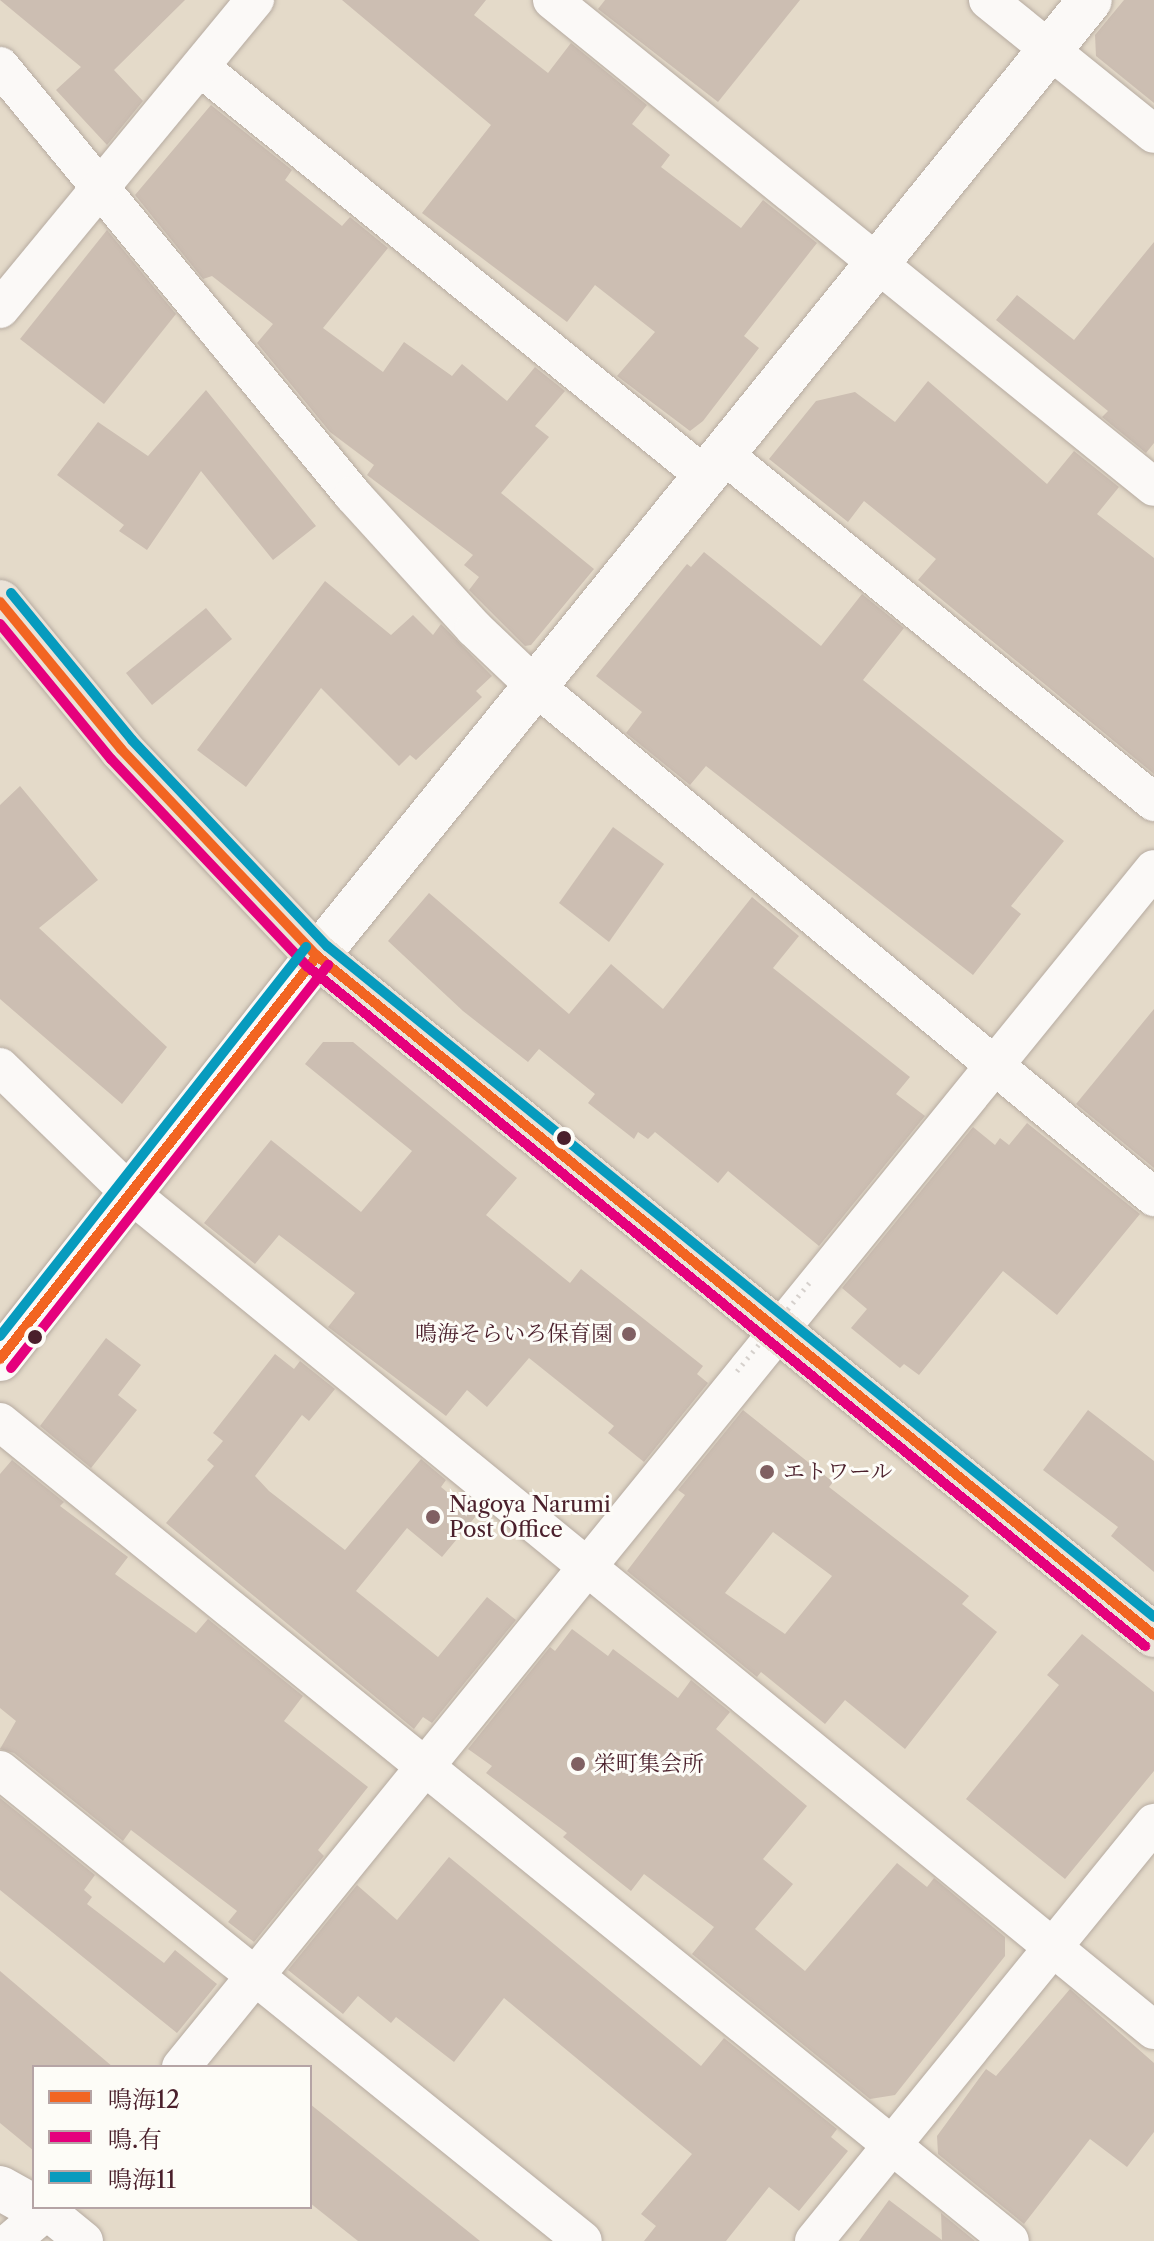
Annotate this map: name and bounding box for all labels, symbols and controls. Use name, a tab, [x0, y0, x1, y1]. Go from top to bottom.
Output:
unlabelled marker	[556, 1130, 572, 1146]
place label: 鳴海そらいろ保育園	[415, 1321, 613, 1347]
marker: 鳴海そらいろ保育園	[620, 1325, 638, 1343]
unlabelled marker	[27, 1329, 43, 1345]
place label: エトワール	[783, 1459, 893, 1485]
marker: エトワール	[758, 1463, 776, 1481]
place label: Nagoya Narumi Post Office	[449, 1491, 611, 1542]
marker: Nagoya Narumi Post Office	[424, 1508, 442, 1526]
place label: 栄町集会所	[594, 1751, 704, 1777]
marker: 栄町集会所	[569, 1755, 587, 1773]
legend	[32, 2065, 312, 2209]
text: 鳴海12	[108, 2085, 180, 2114]
text: 鳴.有	[108, 2125, 162, 2154]
text: 鳴海11	[108, 2165, 176, 2194]

